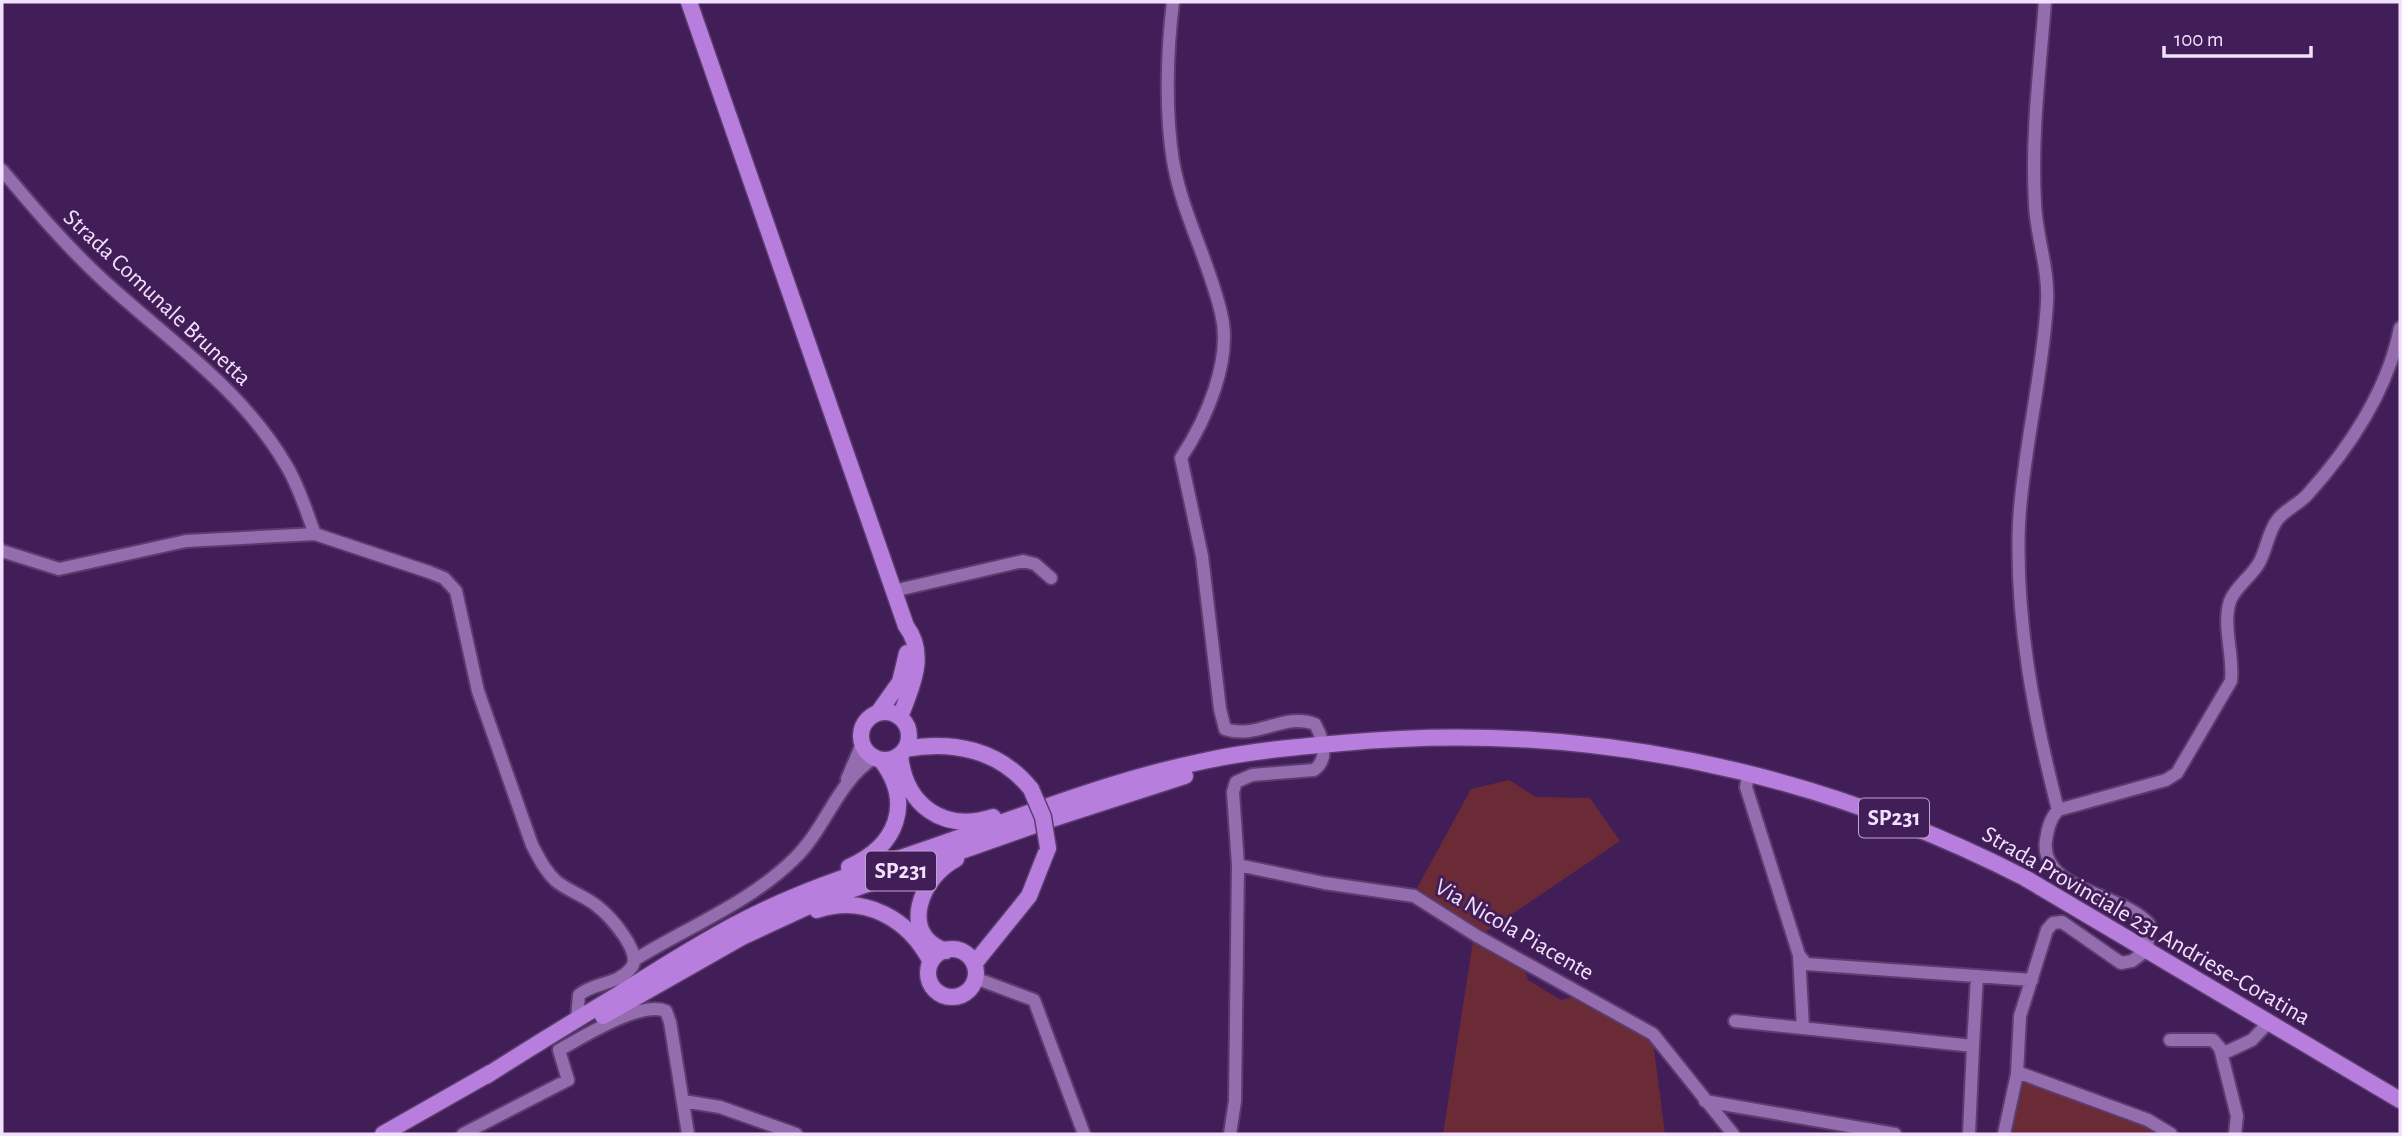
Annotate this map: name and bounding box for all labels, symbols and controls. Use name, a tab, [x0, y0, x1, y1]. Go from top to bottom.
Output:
scale bar	[2164, 14, 2311, 58]
text: 100 m	[2174, 29, 2224, 50]
street label: Strada Comunale Brunetta	[59, 205, 255, 391]
road number: SP231	[1859, 798, 1929, 838]
street label: Strada Provinciale 231 Andriese-Coratina	[1978, 822, 2314, 1030]
road number: SP231	[866, 852, 936, 890]
street label: Via Nicola Piacente	[1430, 875, 1598, 985]

